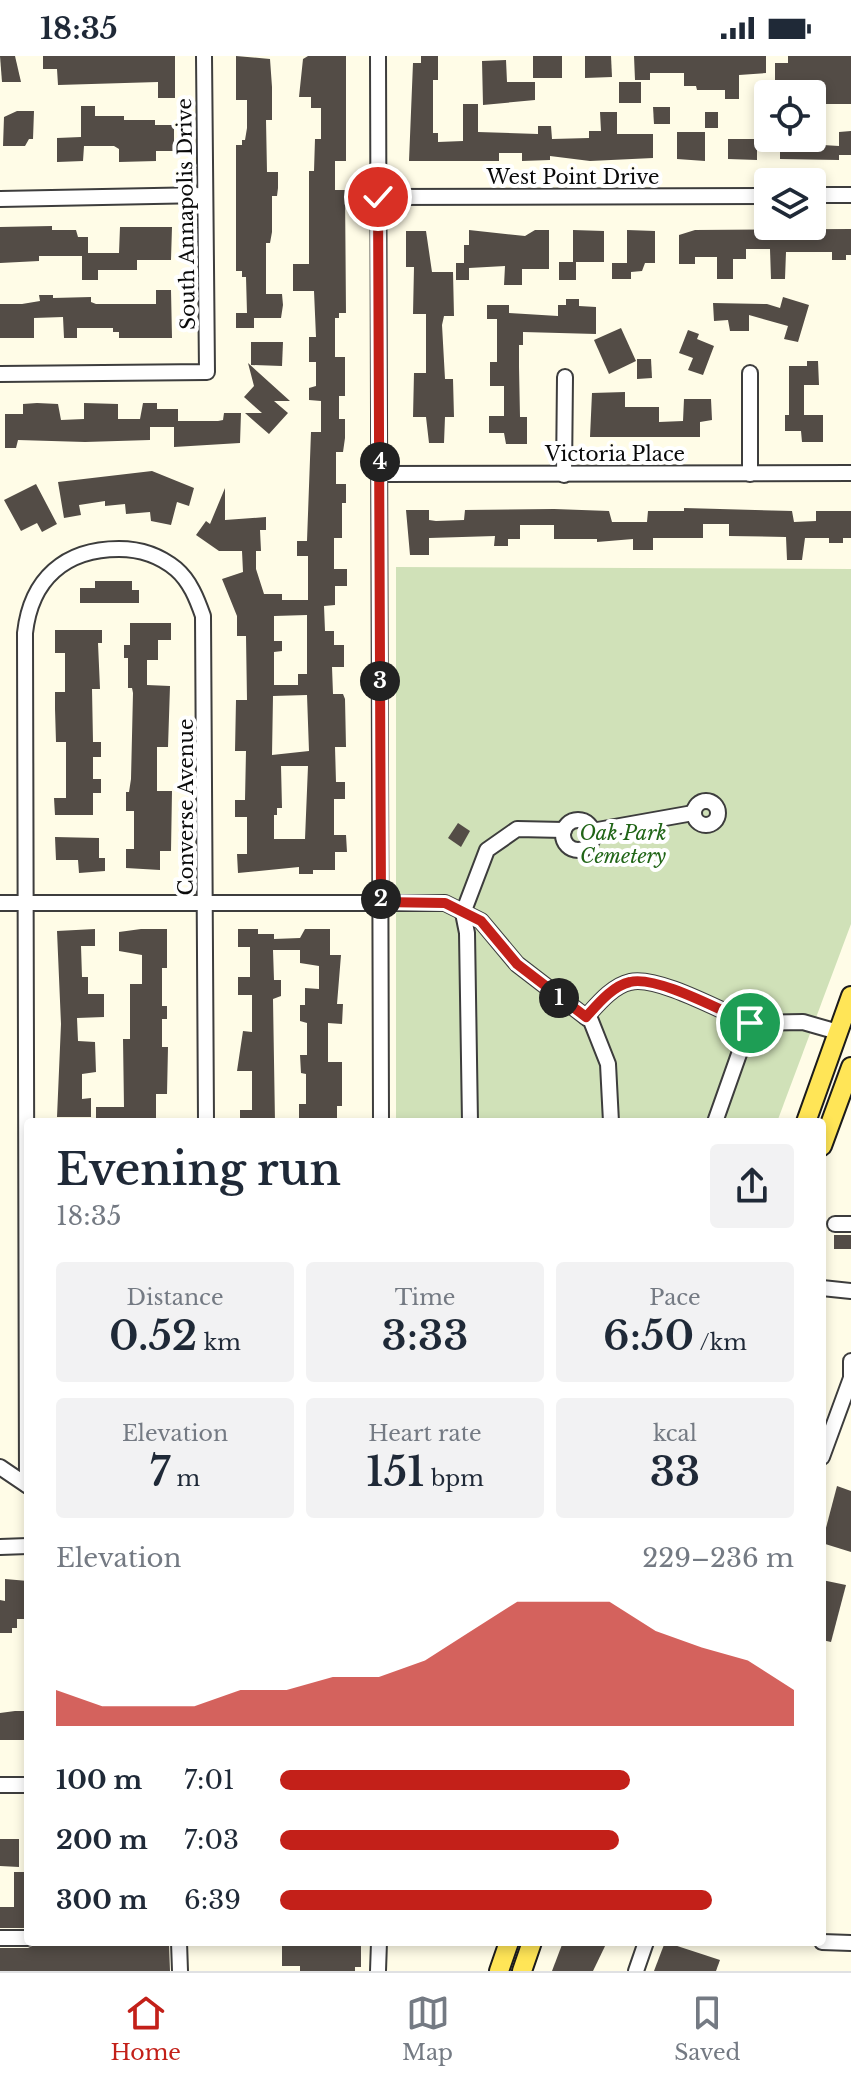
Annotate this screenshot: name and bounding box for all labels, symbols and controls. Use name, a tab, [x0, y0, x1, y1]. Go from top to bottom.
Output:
text: 18:35	[40, 10, 118, 47]
map controls	[754, 80, 826, 240]
button: locate	[754, 80, 826, 152]
street label: South Annapolis Drive	[172, 98, 200, 330]
pin	[344, 163, 412, 231]
street label: West Point Drive	[485, 165, 660, 189]
button: layers	[754, 168, 826, 240]
icon: check	[356, 175, 400, 219]
pin: 4	[360, 442, 400, 482]
street label: Victoria Place	[544, 442, 685, 466]
text: 4	[373, 448, 387, 475]
pin: 3	[360, 661, 400, 701]
text: 3	[373, 667, 387, 694]
street label: Converse Avenue	[174, 719, 198, 895]
park label: Oak Park Cemetery	[579, 821, 667, 868]
pin: 2	[361, 879, 401, 919]
text: 2	[374, 885, 388, 912]
pin: 1	[539, 978, 579, 1018]
text: 1	[554, 984, 564, 1011]
pin	[716, 989, 784, 1057]
icon: arrive	[728, 1001, 772, 1045]
text: Evening run	[56, 1142, 341, 1197]
button: share	[710, 1144, 794, 1228]
text: 18:35	[56, 1200, 122, 1232]
text: Distance	[127, 1284, 224, 1311]
text: Time	[395, 1284, 455, 1311]
text: Pace	[649, 1284, 701, 1311]
text: 0.52	[109, 1311, 197, 1361]
text: 3:33	[382, 1311, 468, 1361]
text: 6:50	[603, 1311, 694, 1361]
text: km	[197, 1329, 241, 1356]
text: /km	[694, 1329, 747, 1356]
text: Elevation	[122, 1420, 228, 1447]
text: Heart rate	[368, 1420, 482, 1447]
text: kcal	[653, 1420, 697, 1447]
text: 7	[150, 1447, 170, 1497]
text: 151	[366, 1447, 425, 1497]
text: 33	[650, 1447, 700, 1497]
text: m	[170, 1465, 200, 1492]
text: bpm	[425, 1465, 484, 1492]
text: Elevation	[56, 1542, 182, 1574]
text: 229–236 m	[642, 1542, 794, 1574]
text: 100 m	[56, 1764, 142, 1796]
text: 7:01	[184, 1764, 235, 1796]
text: 200 m	[56, 1824, 148, 1856]
text: 7:03	[184, 1824, 239, 1856]
text: 300 m	[56, 1884, 148, 1916]
text: 6:39	[184, 1884, 241, 1916]
tab: Home	[111, 1991, 181, 2066]
tab: Map	[402, 1991, 453, 2066]
tab: Saved	[674, 1991, 740, 2066]

